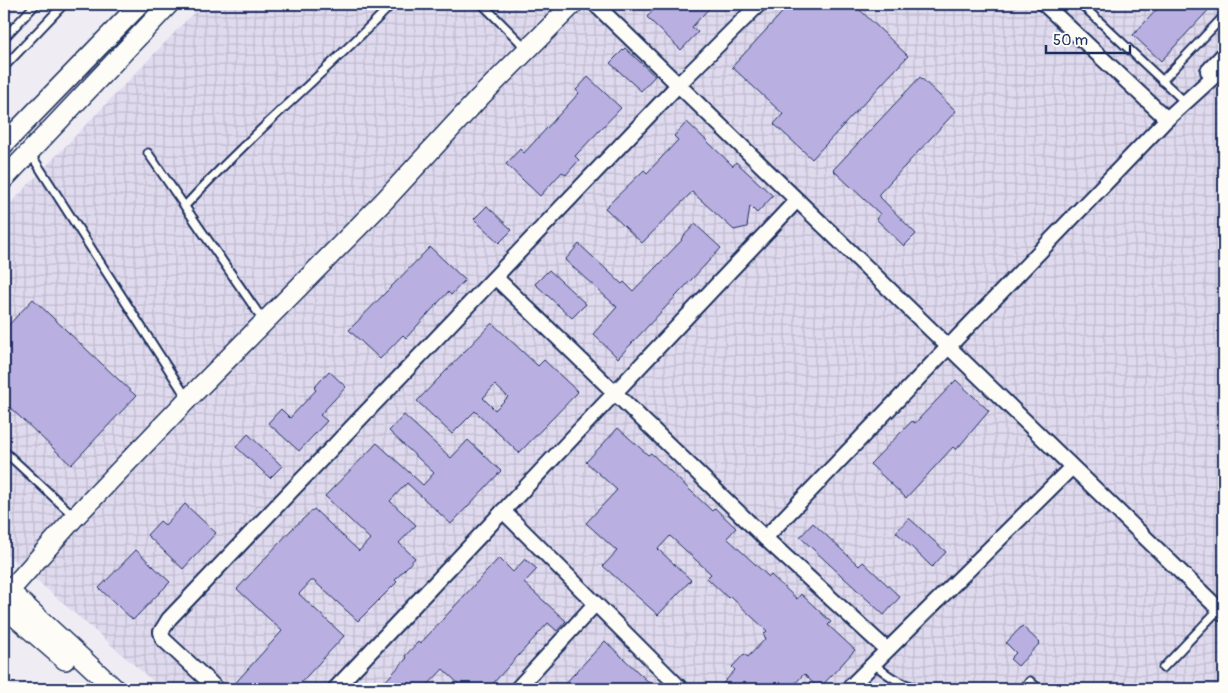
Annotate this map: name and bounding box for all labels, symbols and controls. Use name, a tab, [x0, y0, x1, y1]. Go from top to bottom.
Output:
scale bar	[1046, 22, 1129, 54]
text: 50 m	[1053, 31, 1088, 50]

